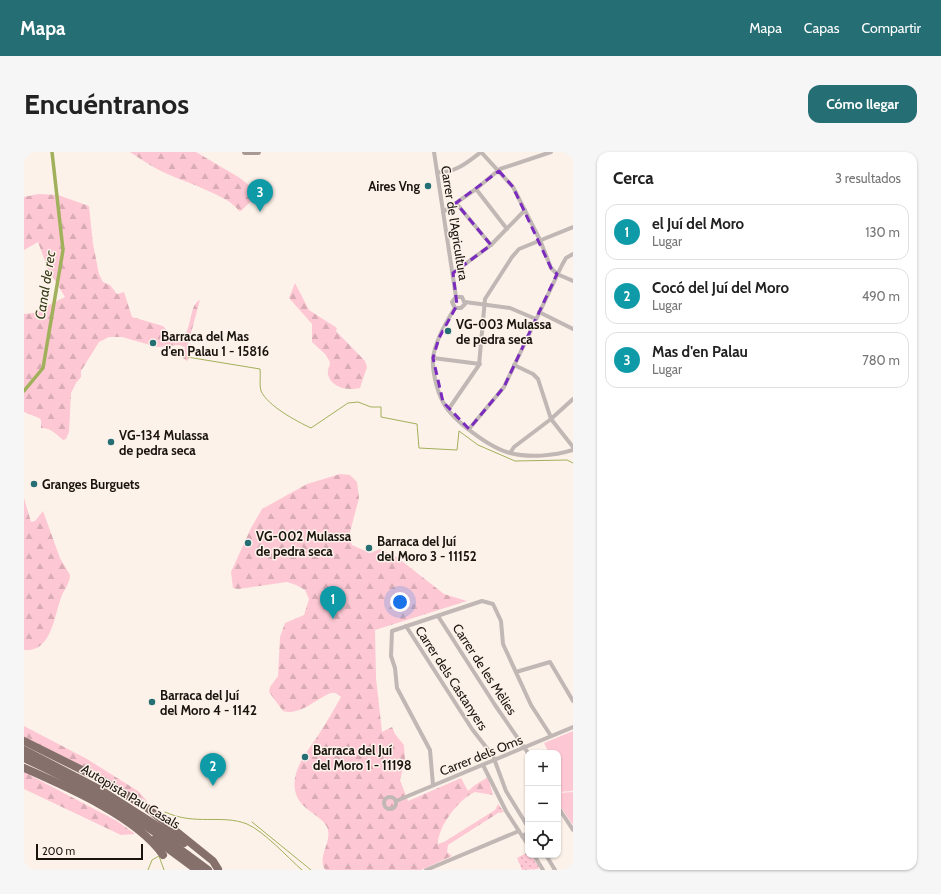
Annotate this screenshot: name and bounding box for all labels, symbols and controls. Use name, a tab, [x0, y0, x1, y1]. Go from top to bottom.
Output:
text: Mapa	[20, 17, 66, 40]
text: Mapa	[749, 19, 782, 37]
text: Capas	[804, 19, 840, 37]
text: Compartir	[862, 19, 921, 37]
button: Cómo llegar	[808, 85, 917, 123]
text: Encuéntranos	[24, 87, 189, 121]
street label: Carrer de l'Agricultura	[438, 165, 472, 282]
text: Cerca	[613, 168, 654, 188]
text: 3 resultados	[835, 170, 901, 186]
place label: Aires Vng	[368, 178, 420, 194]
pin: 3	[247, 179, 273, 212]
marker: Aires Vng	[423, 181, 433, 191]
text: el Juí del Moro	[652, 215, 744, 233]
text: 1	[625, 224, 629, 240]
text: 130 m	[865, 224, 900, 240]
text: Lugar	[652, 233, 682, 249]
water label: Canal de rec	[31, 249, 59, 321]
text: Cocó del Juí del Moro	[652, 279, 789, 297]
text: 2	[624, 288, 630, 304]
text: 490 m	[862, 288, 900, 304]
text: Lugar	[652, 297, 682, 313]
place label: VG-003 Mulassa de pedra seca	[456, 316, 552, 347]
marker: VG-003 Mulassa de pedra seca	[443, 326, 453, 336]
place label: Barraca del Mas d'en Palau 1 - 15816	[161, 328, 269, 359]
marker: Barraca del Mas d'en Palau 1 - 15816	[148, 338, 158, 348]
text: Mas d'en Palau	[652, 343, 748, 361]
text: 3	[623, 352, 631, 368]
text: 780 m	[862, 352, 900, 368]
text: Lugar	[652, 361, 682, 377]
place label: VG-134 Mulassa de pedra seca	[119, 427, 209, 458]
marker: VG-134 Mulassa de pedra seca	[106, 437, 116, 447]
place label: Granges Burguets	[42, 476, 140, 492]
marker: Granges Burguets	[29, 479, 39, 489]
place label: VG-002 Mulassa de pedra seca	[256, 528, 352, 559]
place label: Barraca del Juí del Moro 3 - 11152	[377, 533, 477, 564]
marker: VG-002 Mulassa de pedra seca	[243, 538, 253, 548]
marker: Barraca del Juí del Moro 3 - 11152	[364, 543, 374, 553]
pin: 1	[320, 586, 346, 619]
your location	[390, 592, 410, 612]
street label: Carrer de les Mèlies	[450, 620, 521, 718]
street label: Carrer dels Castanyers	[412, 623, 492, 734]
place label: Barraca del Juí del Moro 4 - 1142	[160, 687, 257, 718]
marker: Barraca del Juí del Moro 4 - 1142	[147, 697, 157, 707]
street label: Carrer dels Oms	[437, 731, 525, 779]
place label: Barraca del Juí del Moro 1 - 11198	[313, 742, 412, 773]
map controls	[525, 750, 561, 858]
button: +	[525, 750, 561, 786]
marker: Barraca del Juí del Moro 1 - 11198	[300, 752, 310, 762]
pin: 2	[200, 753, 226, 786]
street label: Autopista Pau Casals	[79, 760, 184, 832]
button: −	[525, 786, 561, 822]
button: locate	[525, 822, 561, 858]
scale bar	[36, 842, 143, 861]
text: 200 m	[42, 844, 75, 858]

